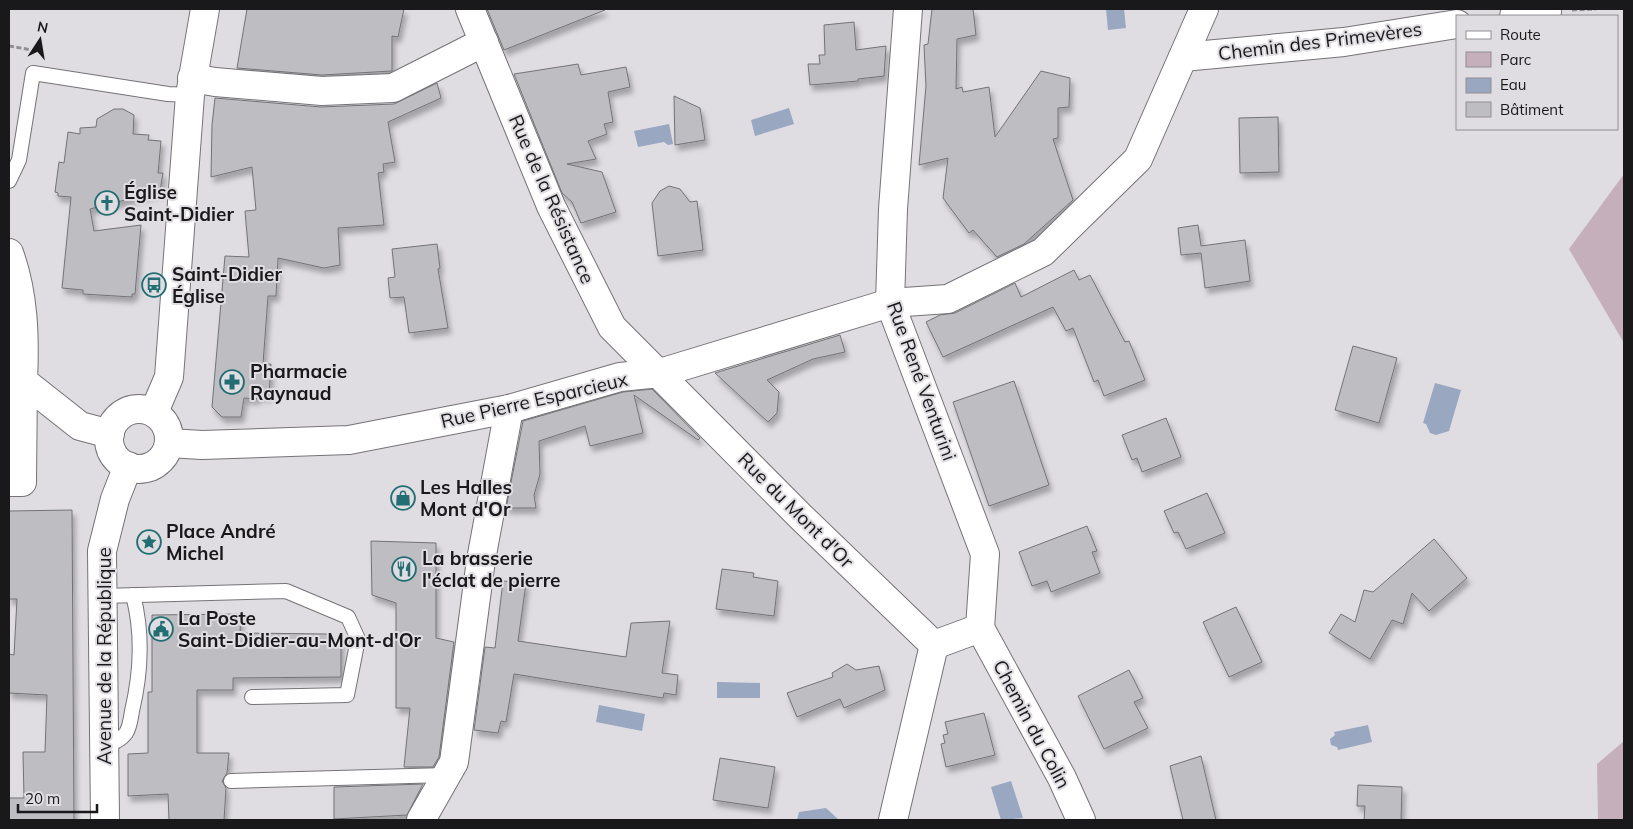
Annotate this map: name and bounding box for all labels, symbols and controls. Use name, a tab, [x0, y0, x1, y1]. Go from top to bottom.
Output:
north arrow	[15, 15, 65, 65]
legend	[1456, 15, 1618, 130]
text: N	[36, 17, 50, 37]
street label: Chemin des Primevères	[1217, 17, 1423, 65]
text: Route	[1500, 25, 1541, 44]
text: Parc	[1500, 50, 1531, 69]
text: Eau	[1500, 75, 1526, 94]
text: Bâtiment	[1500, 100, 1563, 119]
street label: Rue de la Résistance	[504, 111, 600, 287]
place label: Église Saint-Didier	[124, 180, 234, 226]
church icon: Église Saint-Didier	[94, 190, 120, 216]
place label: Saint-Didier Église	[172, 262, 282, 308]
bus stop icon: Saint-Didier Église	[141, 272, 167, 298]
street label: Rue René Venturini	[882, 298, 962, 464]
place label: Pharmacie Raynaud	[250, 359, 347, 405]
street label: Rue Pierre Esparcieux	[438, 367, 630, 433]
pharmacy icon: Pharmacie Raynaud	[219, 369, 245, 395]
street label: Rue du Mont d'Or	[733, 447, 859, 573]
place label: Les Halles Mont d'Or	[420, 475, 512, 521]
shop icon: Les Halles Mont d'Or	[390, 485, 416, 511]
place label: Place André Michel	[166, 519, 276, 565]
place icon: Place André Michel	[136, 529, 162, 555]
place label: La brasserie l'éclat de pierre	[422, 546, 560, 592]
street label: Avenue de la République	[92, 547, 116, 765]
restaurant icon: La brasserie l'éclat de pierre	[391, 556, 417, 582]
place label: La Poste Saint-Didier-au-Mont-d'Or	[178, 606, 422, 652]
public building icon: La Poste Saint-Didier-au-Mont-d'Or	[148, 616, 174, 642]
street label: Chemin du Colin	[988, 655, 1076, 793]
scale bar	[18, 782, 96, 814]
text: 20 m	[25, 789, 60, 808]

